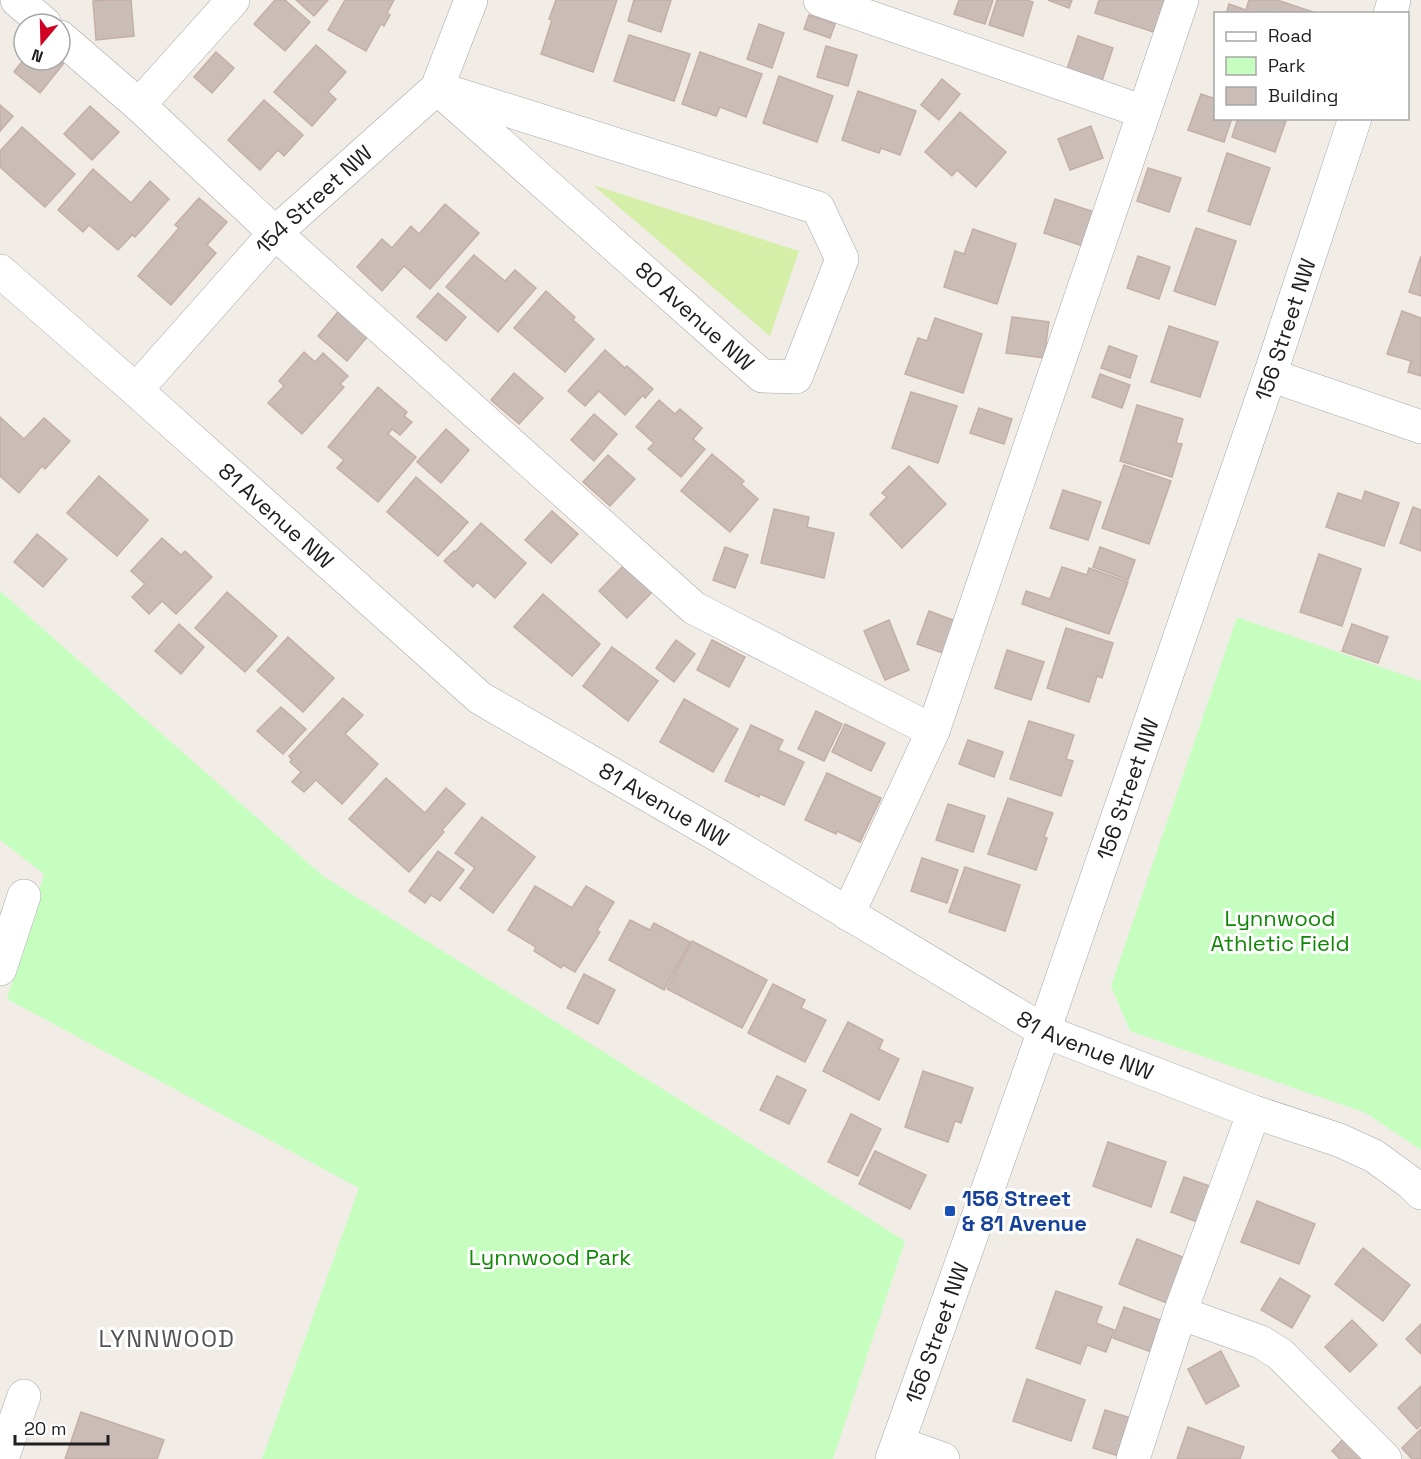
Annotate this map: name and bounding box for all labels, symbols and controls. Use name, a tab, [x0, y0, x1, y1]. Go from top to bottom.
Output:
north arrow	[12, 12, 72, 72]
legend	[1214, 12, 1409, 120]
text: Road	[1268, 24, 1312, 47]
text: N	[29, 44, 46, 67]
text: Park	[1268, 54, 1306, 77]
text: Building	[1268, 84, 1338, 107]
street label: 154 Street NW	[249, 139, 378, 260]
street label: 80 Avenue NW	[630, 255, 760, 377]
street label: 156 Street NW	[1248, 255, 1322, 404]
street label: 81 Avenue NW	[213, 457, 340, 575]
street label: 156 Street NW	[1090, 714, 1165, 864]
street label: 81 Avenue NW	[594, 756, 734, 853]
park label: Lynnwood Athletic Field	[1210, 904, 1350, 957]
street label: 81 Avenue NW	[1012, 1004, 1158, 1086]
place label: 156 Street & 81 Avenue	[962, 1184, 1087, 1237]
marker: 156 Street & 81 Avenue	[943, 1204, 957, 1218]
park label: Lynnwood Park	[469, 1243, 631, 1271]
street label: 156 Street NW	[899, 1258, 975, 1407]
district label: LYNNWOOD	[99, 1323, 235, 1354]
scale bar	[15, 1408, 108, 1446]
text: 20 m	[24, 1417, 67, 1440]

